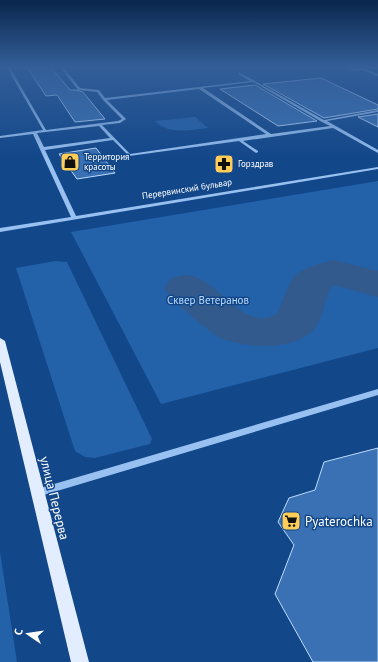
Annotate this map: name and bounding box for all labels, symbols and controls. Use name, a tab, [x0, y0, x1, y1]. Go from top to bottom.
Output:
shop icon: Территория красоты	[59, 151, 81, 173]
place label: Территория красоты	[84, 151, 129, 172]
pharmacy icon: Горздрав	[213, 153, 235, 175]
place label: Горздрав	[238, 158, 274, 169]
street label: Перервинский бульвар	[141, 176, 233, 201]
park label: Сквер Ветеранов	[167, 293, 249, 307]
street label: улица Перерва	[36, 455, 73, 542]
supermarket icon: Pyaterochka	[280, 510, 302, 532]
place label: Pyaterochka	[305, 513, 373, 530]
north arrow	[8, 614, 48, 654]
text: С	[11, 627, 26, 636]

